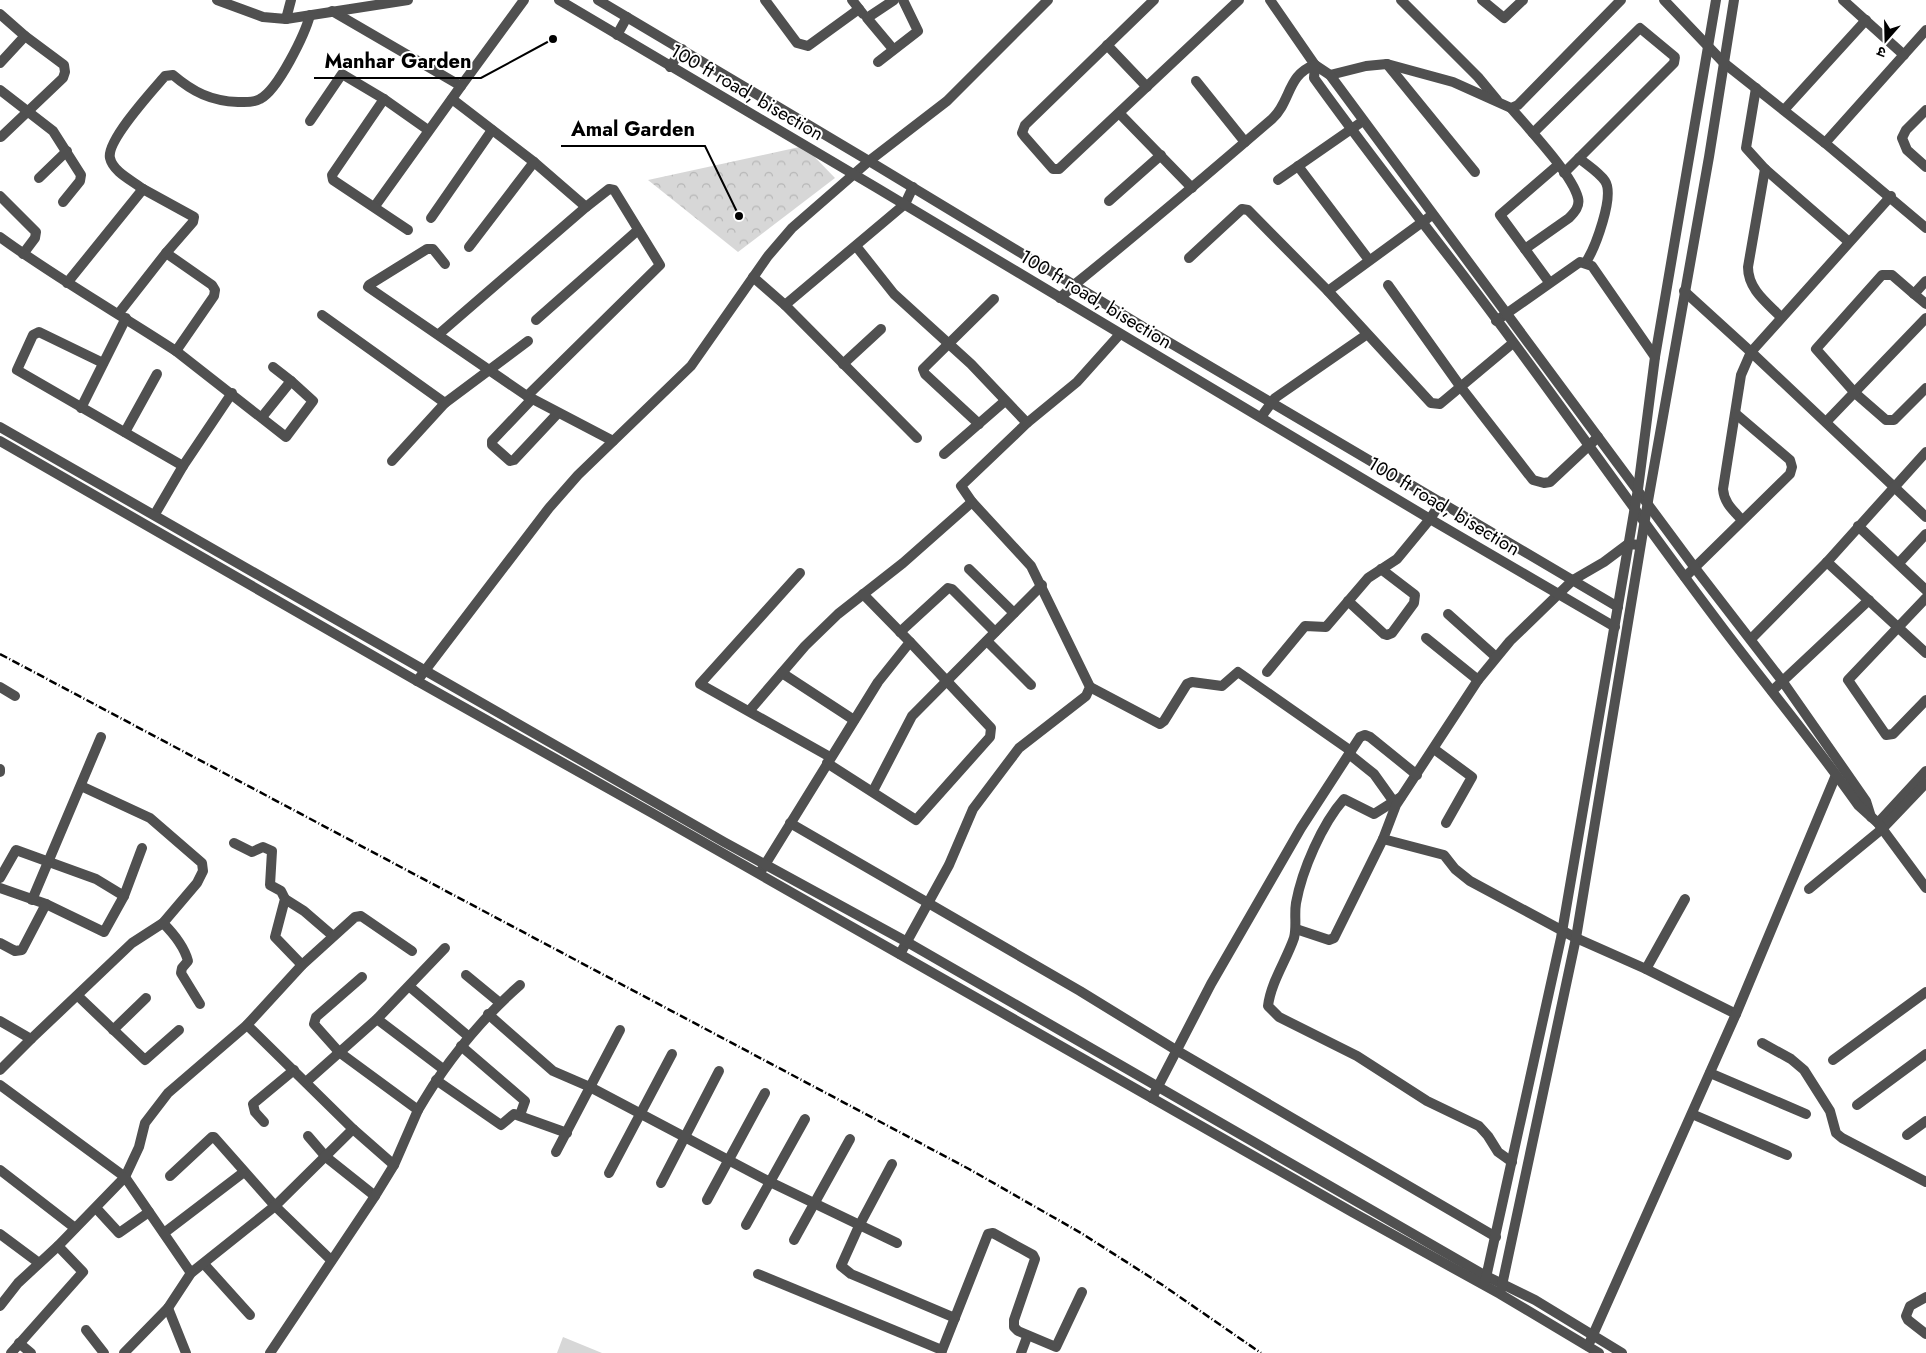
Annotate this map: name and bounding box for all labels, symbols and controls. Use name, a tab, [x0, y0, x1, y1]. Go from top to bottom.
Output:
north arrow	[1861, 15, 1911, 65]
street label: 100 ft road, bisection	[665, 37, 829, 147]
text: उ	[1874, 41, 1889, 63]
callout: Manhar Garden	[314, 43, 481, 78]
text: Manhar Garden	[324, 47, 472, 76]
callout: Amal Garden	[561, 111, 705, 146]
text: Amal Garden	[570, 115, 695, 144]
street label: 100 ft road, bisection	[1015, 243, 1177, 355]
street label: 100 ft road, bisection	[1363, 450, 1525, 562]

